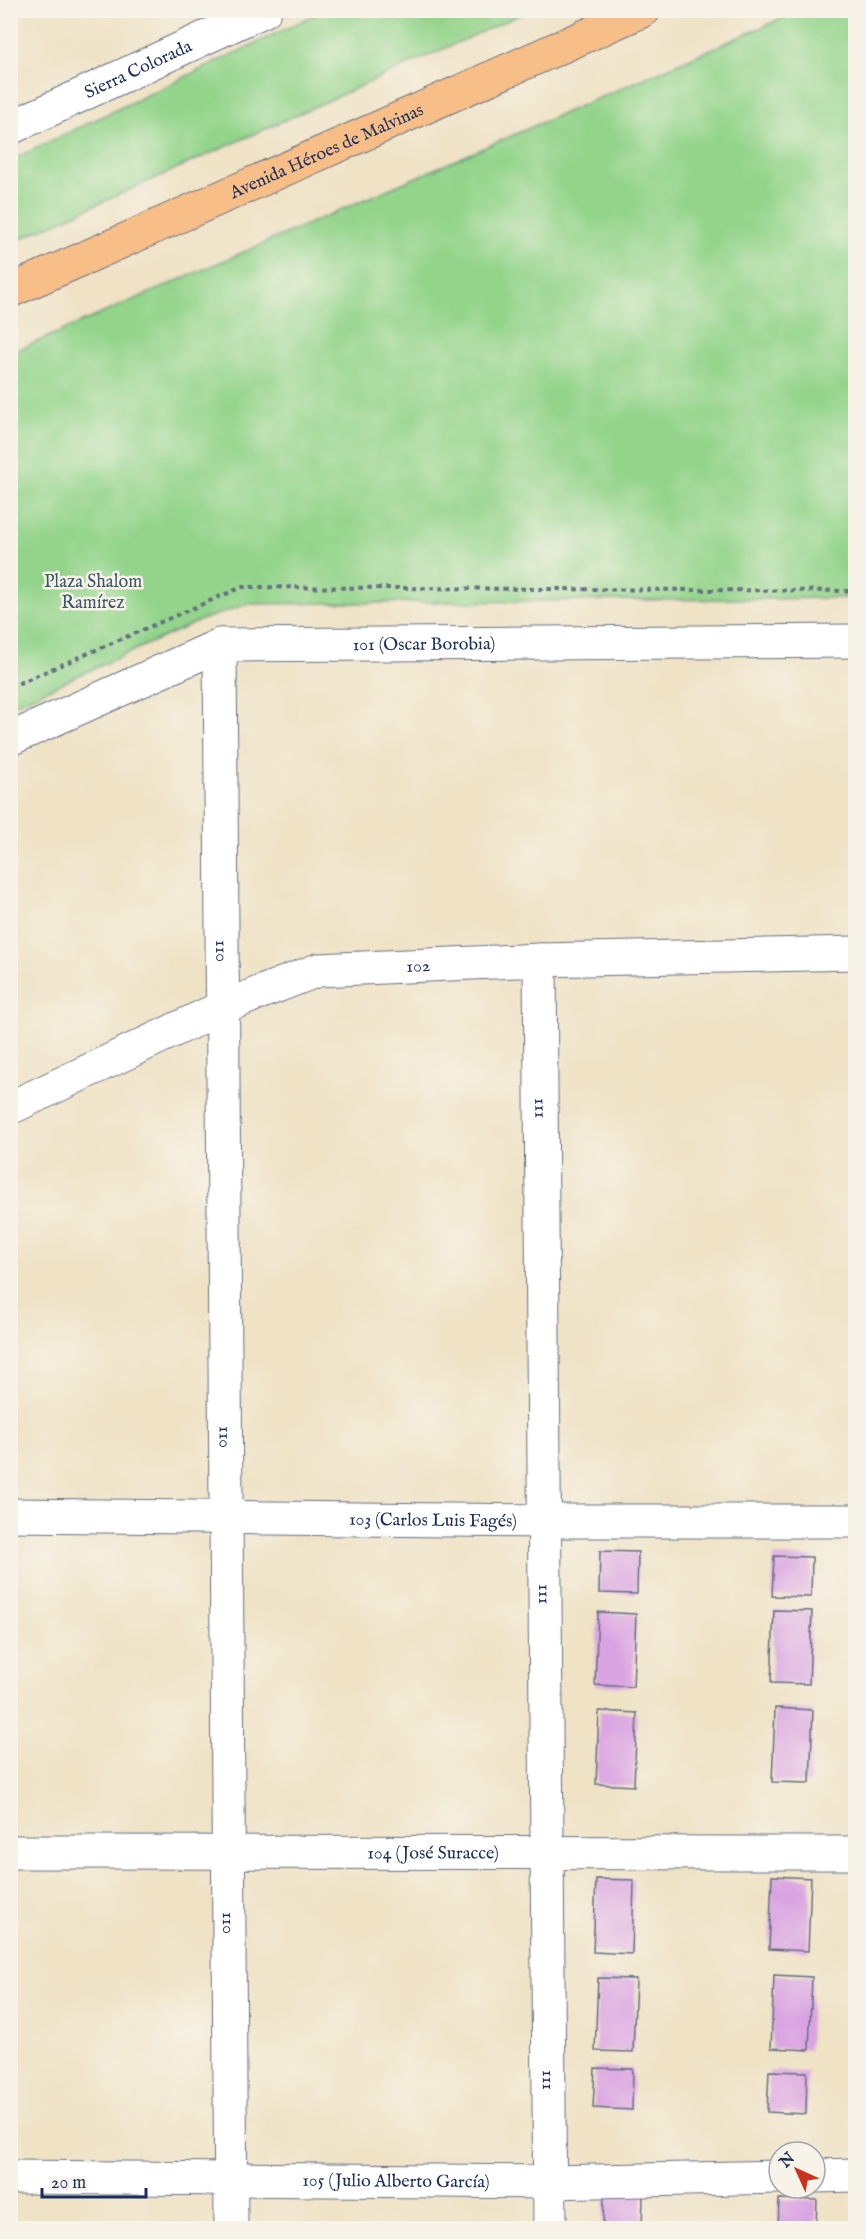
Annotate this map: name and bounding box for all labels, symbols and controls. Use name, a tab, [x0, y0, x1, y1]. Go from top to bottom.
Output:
street label: Sierra Colorada	[81, 35, 196, 105]
street label: Avenida Héroes de Malvinas	[225, 99, 427, 206]
park label: Plaza Shalom Ramírez	[44, 571, 142, 615]
street label: 101 (Oscar Borobia)	[353, 633, 495, 657]
street label: 110	[209, 940, 232, 962]
street label: 102	[406, 955, 431, 979]
street label: 111	[528, 1098, 551, 1118]
street label: 110	[212, 1426, 236, 1448]
street label: 103 (Carlos Luis Fagés)	[349, 1509, 517, 1534]
street label: 111	[532, 1584, 555, 1604]
street label: 104 (José Suracce)	[367, 1842, 499, 1866]
street label: 110	[216, 1912, 239, 1934]
street label: 111	[536, 2070, 559, 2090]
north arrow	[767, 2140, 827, 2200]
text: N	[775, 2149, 800, 2173]
scale bar	[42, 2161, 146, 2199]
street label: 105 (Julio Alberto García)	[302, 2170, 490, 2194]
text: 20 m	[51, 2172, 86, 2195]

